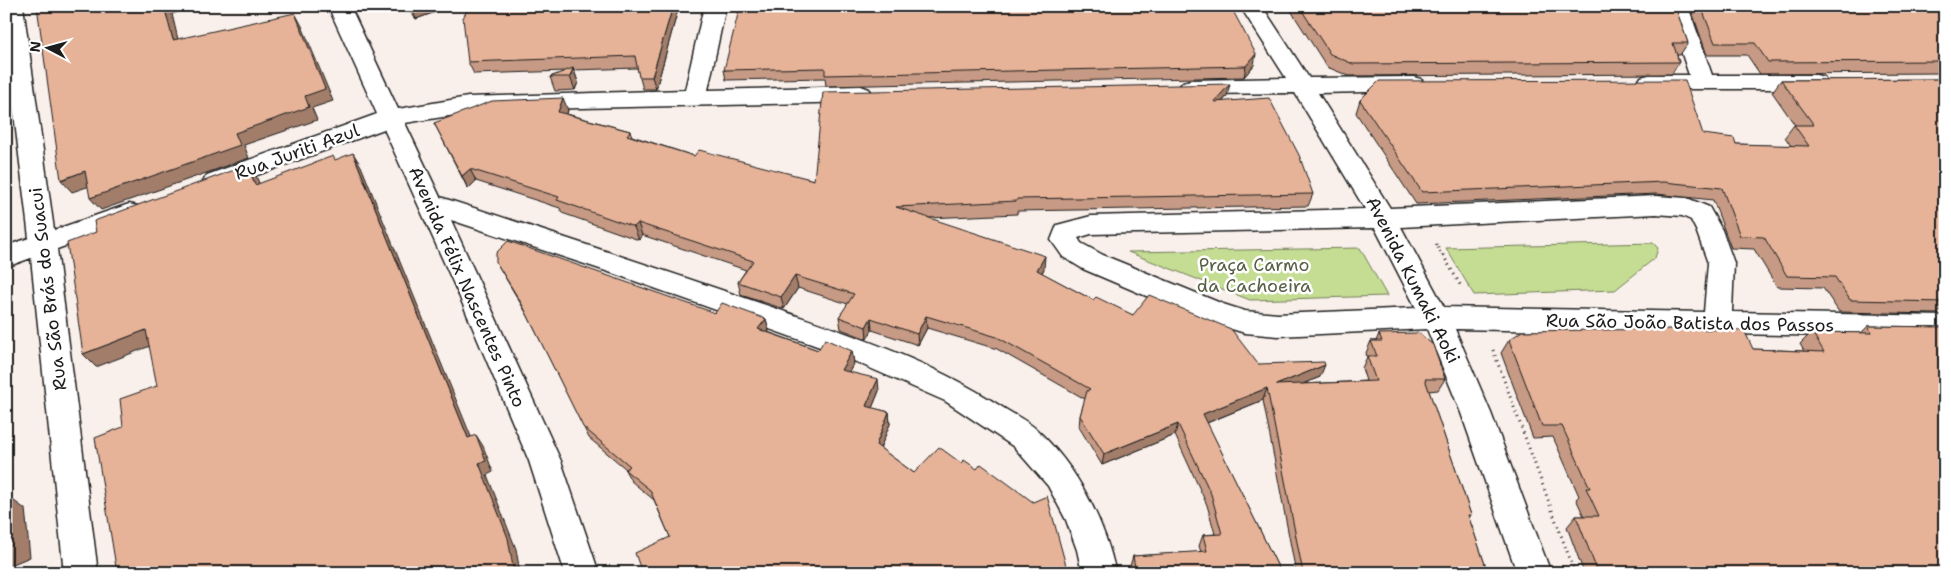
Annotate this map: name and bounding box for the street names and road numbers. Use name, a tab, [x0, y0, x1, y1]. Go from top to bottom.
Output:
street label: Rua Juriti Azul	[231, 118, 363, 186]
street label: Avenida Félix Nascentes Pinto	[403, 163, 531, 411]
street label: Rua São Brás do Suacui	[24, 186, 72, 392]
street label: Avenida Kumaki Aoki	[1360, 192, 1466, 368]
street label: Rua São João Batista dos Passos	[1546, 308, 1834, 338]

